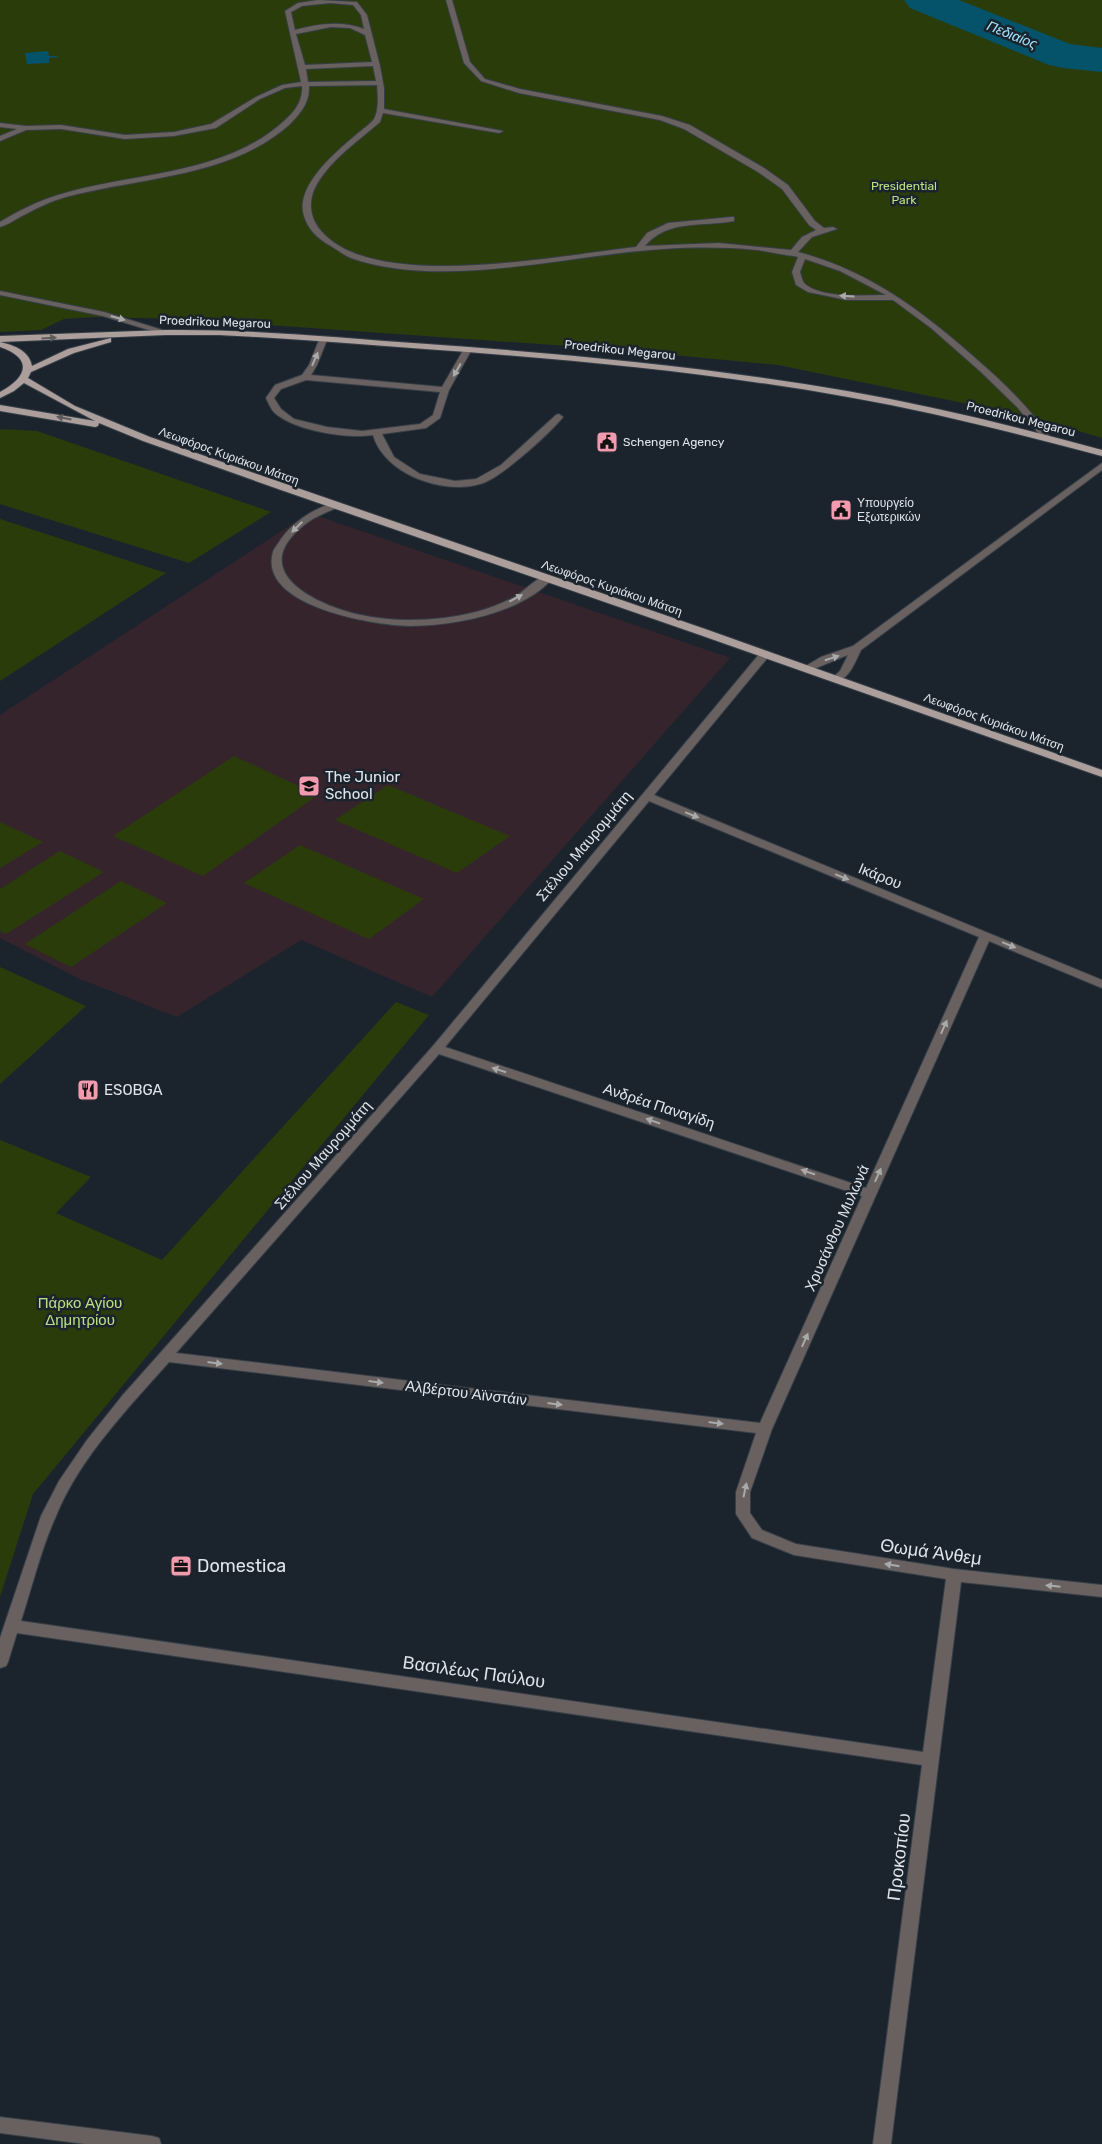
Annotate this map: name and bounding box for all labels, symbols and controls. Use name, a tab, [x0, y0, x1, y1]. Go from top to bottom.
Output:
water label: Πεδιαίος	[984, 17, 1040, 53]
park label: Presidential Park	[871, 179, 937, 207]
one-way arrow	[839, 292, 855, 300]
street label: Proedrikou Megarou	[159, 313, 271, 331]
one-way arrow	[110, 315, 125, 323]
one-way arrow	[41, 333, 57, 341]
street label: Proedrikou Megarou	[564, 337, 676, 363]
one-way arrow	[312, 352, 320, 366]
one-way arrow	[452, 363, 461, 376]
street label: Proedrikou Megarou	[965, 399, 1077, 439]
one-way arrow	[57, 414, 72, 422]
street label: Λεωφόρος Κυριάκου Μάτση	[157, 424, 301, 488]
public building icon: Schengen Agency	[595, 430, 619, 454]
place label: Schengen Agency	[623, 435, 725, 449]
place label: Υπουργείο Εξωτερικών	[857, 496, 920, 524]
public building icon: Υπουργείο Εξωτερικών	[829, 498, 853, 522]
one-way arrow	[291, 521, 303, 533]
street label: Λεωφόρος Κυριάκου Μάτση	[540, 557, 684, 619]
one-way arrow	[509, 594, 524, 602]
one-way arrow	[824, 653, 839, 661]
street label: Λεωφόρος Κυριάκου Μάτση	[922, 690, 1066, 754]
place label: The Junior School	[325, 768, 400, 803]
school or university icon: The Junior School	[297, 774, 321, 798]
street label: Στέλιου Μαυρομμάτη	[533, 787, 635, 905]
one-way arrow	[685, 811, 699, 819]
street label: Ικάρου	[856, 859, 904, 893]
one-way arrow	[835, 873, 849, 881]
one-way arrow	[1001, 942, 1016, 950]
one-way arrow	[941, 1020, 949, 1034]
one-way arrow	[492, 1065, 507, 1073]
restaurant icon: ESOBGA	[76, 1078, 100, 1102]
street label: Ανδρέα Παναγίδη	[601, 1079, 717, 1133]
place label: ESOBGA	[104, 1081, 163, 1099]
street label: Στέλιου Μαυρομμάτη	[271, 1097, 375, 1213]
one-way arrow	[646, 1117, 661, 1124]
street label: Χρυσάνθου Μυλωνά	[801, 1162, 873, 1294]
one-way arrow	[800, 1168, 815, 1176]
one-way arrow	[875, 1168, 883, 1182]
park label: Πάρκο Αγίου Δημητρίου	[38, 1294, 122, 1329]
one-way arrow	[801, 1333, 809, 1347]
one-way arrow	[207, 1359, 223, 1367]
street label: Αλβέρτου Αϊνστάιν	[404, 1377, 528, 1409]
one-way arrow	[369, 1378, 385, 1386]
one-way arrow	[547, 1400, 563, 1408]
one-way arrow	[709, 1419, 725, 1427]
one-way arrow	[741, 1483, 749, 1498]
street label: Θωμά Άνθεμ	[879, 1534, 983, 1570]
office icon: Domestica	[169, 1554, 193, 1578]
place label: Domestica	[197, 1555, 286, 1577]
one-way arrow	[884, 1561, 900, 1569]
one-way arrow	[1045, 1582, 1061, 1590]
street label: Βασιλέως Παύλου	[401, 1651, 547, 1693]
street label: Προκοπίου	[883, 1812, 915, 1902]

